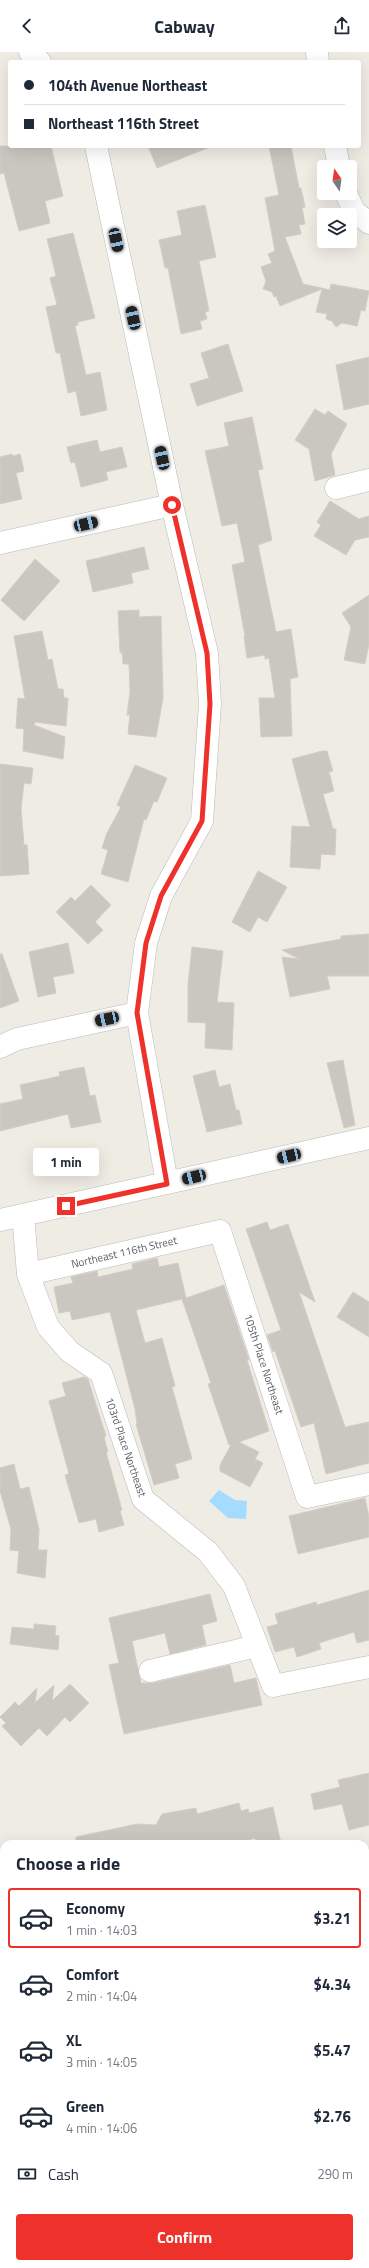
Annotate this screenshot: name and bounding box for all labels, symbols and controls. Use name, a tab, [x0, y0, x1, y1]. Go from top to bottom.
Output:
text: Cabway	[154, 13, 215, 40]
icon: back	[16, 15, 38, 37]
icon: share	[331, 15, 353, 37]
text: 104th Avenue Northeast	[48, 74, 207, 97]
text: Northeast 116th Street	[48, 112, 199, 135]
north arrow	[317, 160, 357, 200]
map controls	[317, 160, 357, 248]
button: layers	[317, 208, 357, 248]
car	[108, 227, 124, 253]
car	[125, 305, 141, 331]
car	[154, 445, 170, 471]
route start	[163, 496, 181, 514]
car	[73, 515, 99, 533]
car	[94, 1011, 120, 1027]
car	[276, 1147, 302, 1165]
callout: 1 min	[33, 1148, 99, 1176]
text: 1 min	[50, 1152, 82, 1172]
car	[181, 1168, 207, 1186]
route end	[57, 1197, 75, 1215]
street label: Northeast 116th Street	[69, 1232, 179, 1272]
street label: 105th Place Northeast	[240, 1312, 288, 1416]
street label: 103rd Place Northeast	[101, 1395, 151, 1499]
text: Choose a ride	[16, 1850, 120, 1877]
text: Economy	[66, 1897, 125, 1920]
icon: car	[18, 1900, 54, 1936]
text: $3.21	[314, 1907, 351, 1930]
text: 1 min · 14:03	[66, 1920, 137, 1940]
text: Comfort	[66, 1963, 119, 1986]
icon: car	[18, 1966, 54, 2002]
text: $4.34	[314, 1973, 351, 1996]
text: 2 min · 14:04	[66, 1986, 137, 2006]
text: XL	[66, 2029, 82, 2052]
icon: car	[18, 2032, 54, 2068]
text: $5.47	[314, 2039, 351, 2062]
text: 3 min · 14:05	[66, 2052, 137, 2072]
text: Green	[66, 2095, 104, 2118]
icon: car	[18, 2098, 54, 2134]
text: $2.76	[314, 2105, 351, 2128]
text: 4 min · 14:06	[66, 2118, 137, 2138]
icon: cash	[16, 2163, 38, 2185]
text: Cash	[48, 2163, 79, 2186]
text: 290 m	[317, 2164, 353, 2184]
button: Confirm	[16, 2214, 353, 2260]

